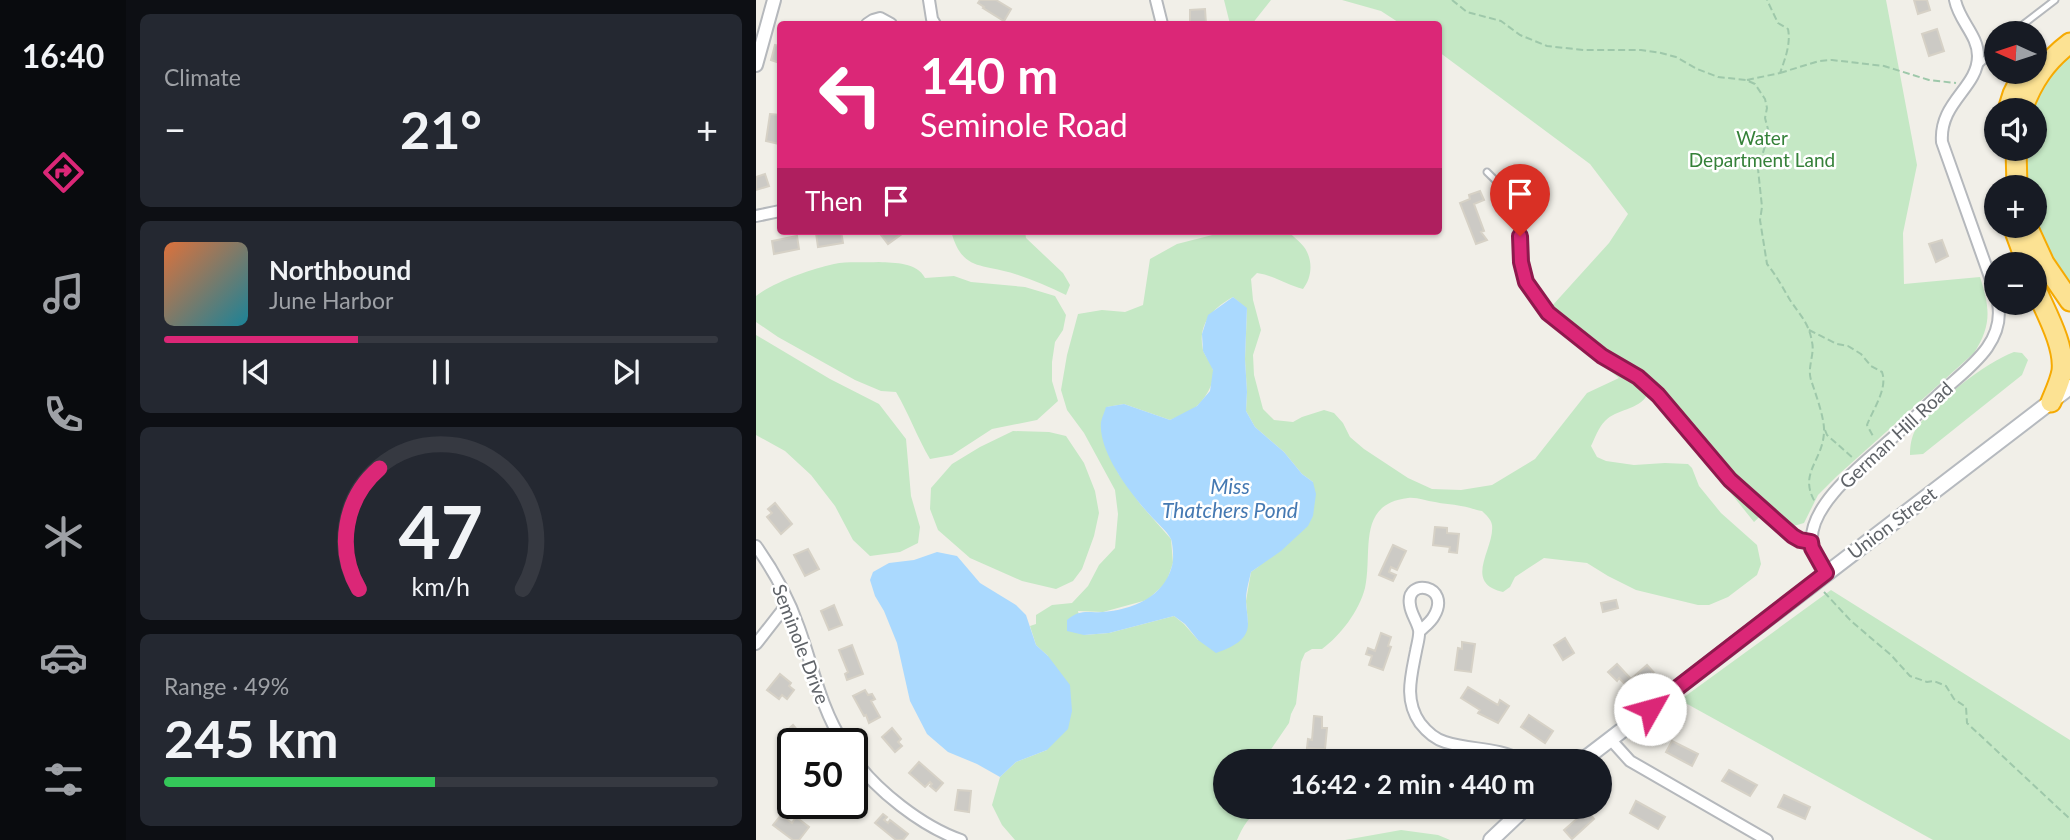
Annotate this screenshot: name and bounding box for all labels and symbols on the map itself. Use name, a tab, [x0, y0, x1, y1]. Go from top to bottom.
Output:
north arrow	[1984, 21, 2048, 84]
park label: Water Department Land	[1689, 126, 1835, 171]
pin	[1490, 164, 1550, 236]
street label: German Hill Road	[1834, 376, 1957, 493]
water label: Miss Thatchers Pond	[1162, 473, 1298, 522]
street label: Union Street	[1843, 482, 1941, 563]
street label: Seminole Drive	[768, 581, 835, 707]
position arrow	[1613, 672, 1687, 746]
speed limit sign: 50	[777, 728, 868, 819]

